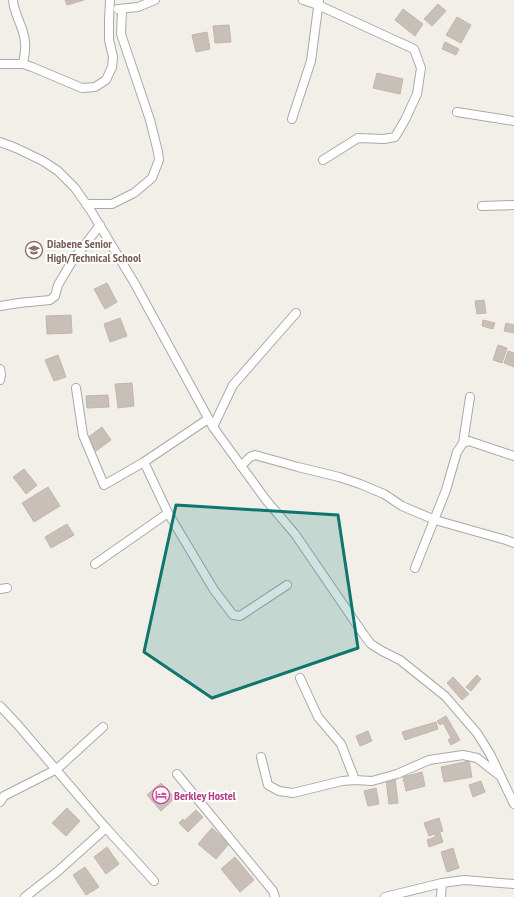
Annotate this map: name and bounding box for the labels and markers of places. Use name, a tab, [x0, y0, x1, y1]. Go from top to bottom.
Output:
place label: Diabene Senior High/Technical School	[47, 236, 141, 265]
school or university icon: Diabene Senior High/Technical School	[24, 240, 44, 260]
hotel icon: Berkley Hostel	[151, 785, 171, 805]
place label: Berkley Hostel	[174, 788, 236, 803]

